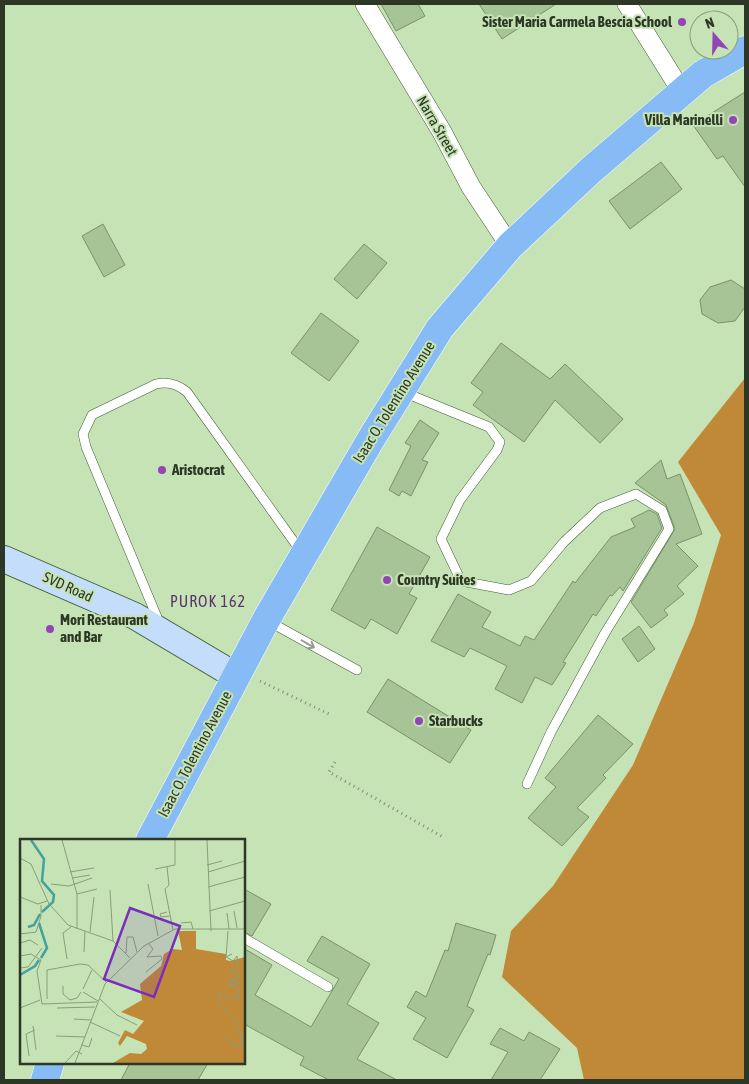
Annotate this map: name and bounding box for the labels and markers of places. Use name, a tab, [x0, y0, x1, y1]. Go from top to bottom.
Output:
place label: Sister Maria Carmela Bescia School	[482, 13, 673, 30]
marker: Sister Maria Carmela Bescia School	[676, 16, 688, 28]
place label: Villa Marinelli	[644, 111, 723, 128]
marker: Villa Marinelli	[727, 114, 739, 126]
place label: Aristocrat	[171, 461, 225, 478]
marker: Aristocrat	[156, 464, 168, 476]
place label: Country Suites	[397, 571, 476, 588]
marker: Country Suites	[381, 574, 393, 586]
place label: Mori Restaurant and Bar	[60, 611, 149, 645]
marker: Mori Restaurant and Bar	[44, 623, 56, 635]
place label: Starbucks	[429, 712, 484, 729]
marker: Starbucks	[413, 715, 425, 727]

